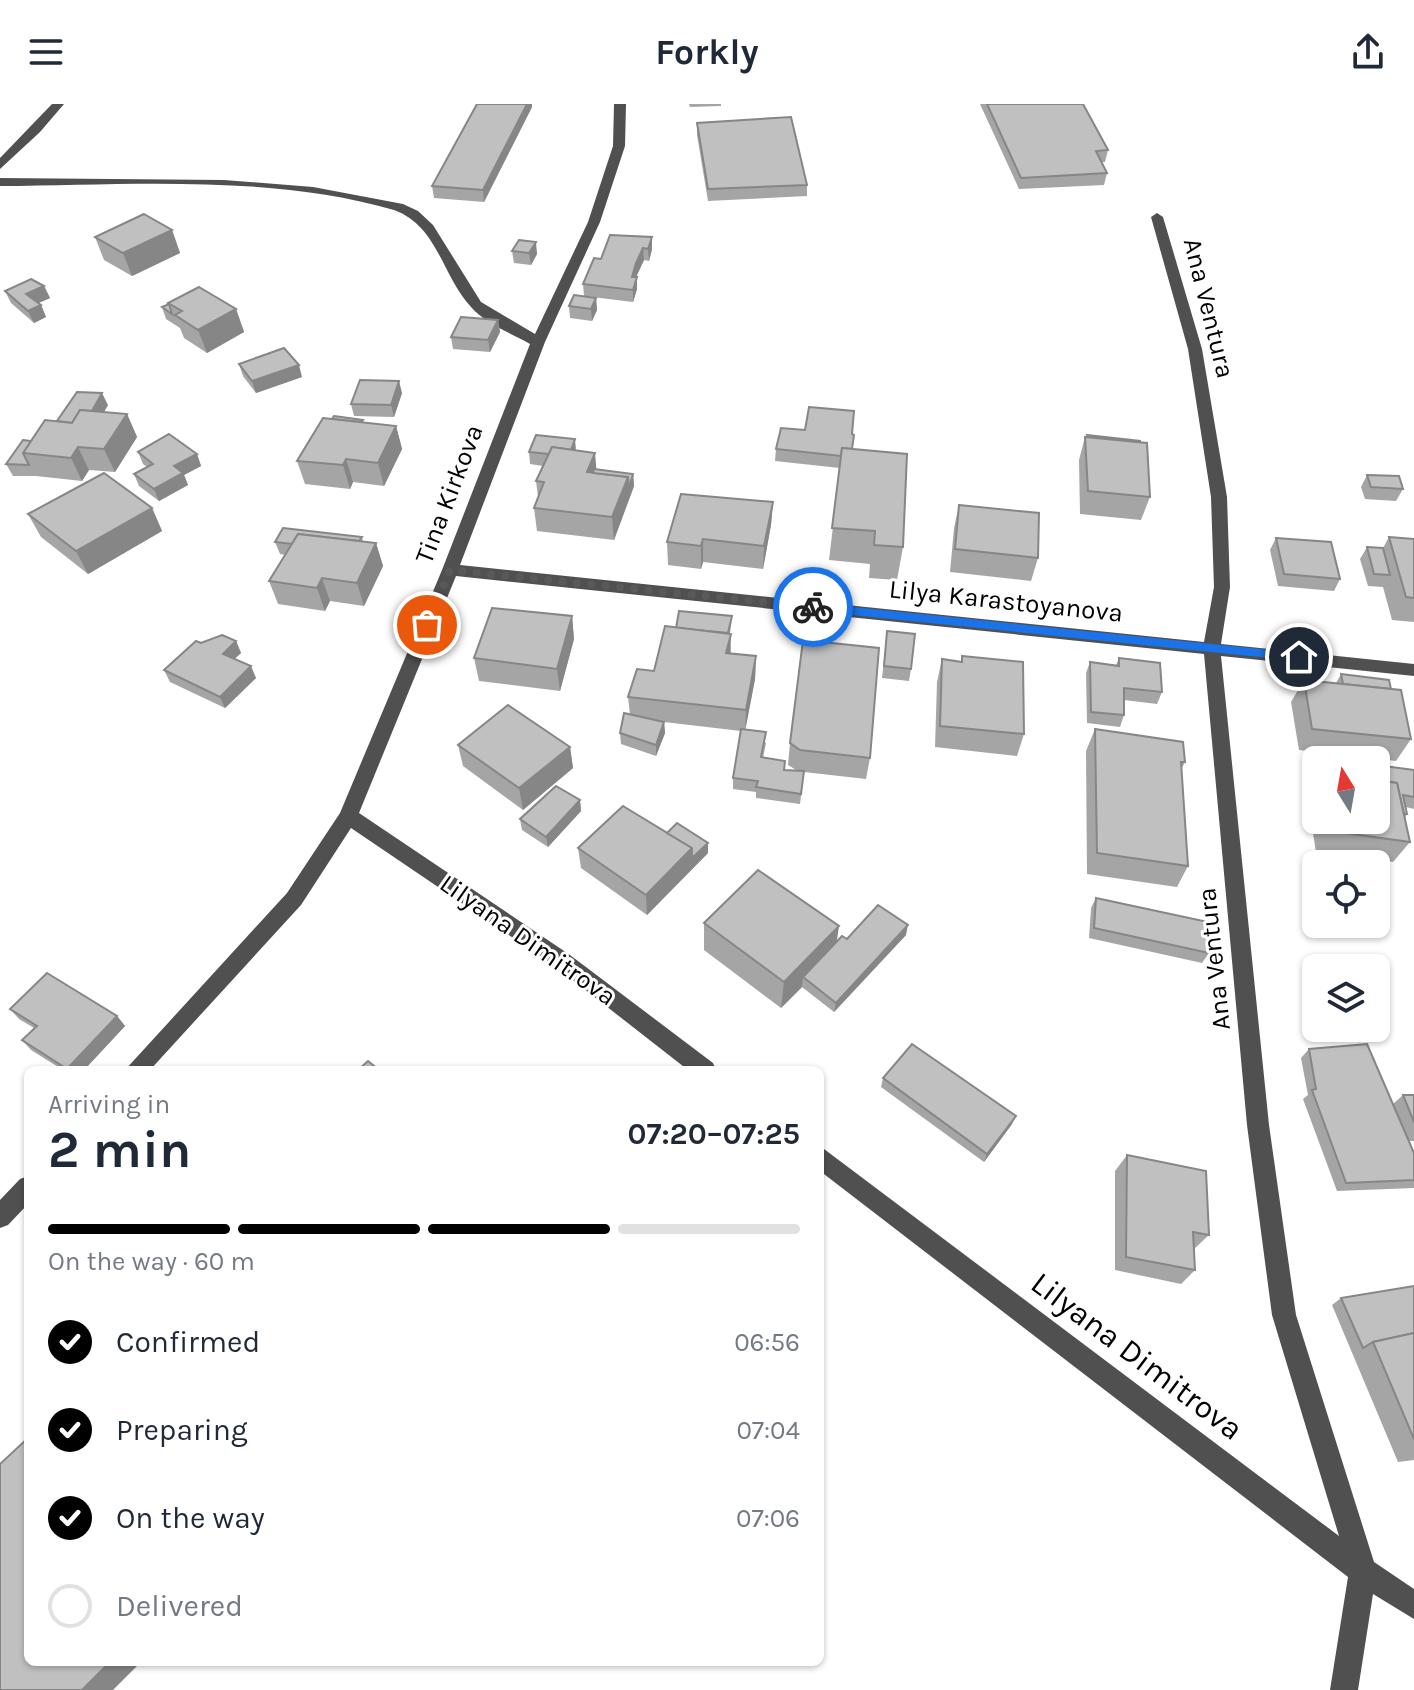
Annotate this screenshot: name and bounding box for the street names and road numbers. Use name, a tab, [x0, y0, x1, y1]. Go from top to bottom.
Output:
street label: Ana Ventura	[1177, 235, 1241, 381]
street label: Tina Kirkova	[408, 420, 490, 568]
street label: Lilya Karastoyanova	[888, 573, 1124, 629]
street label: Lilyana Dimitrova	[434, 868, 622, 1012]
street label: Ana Ventura	[1191, 886, 1237, 1032]
street label: Lilyana Dimitrova	[1024, 1264, 1250, 1448]

